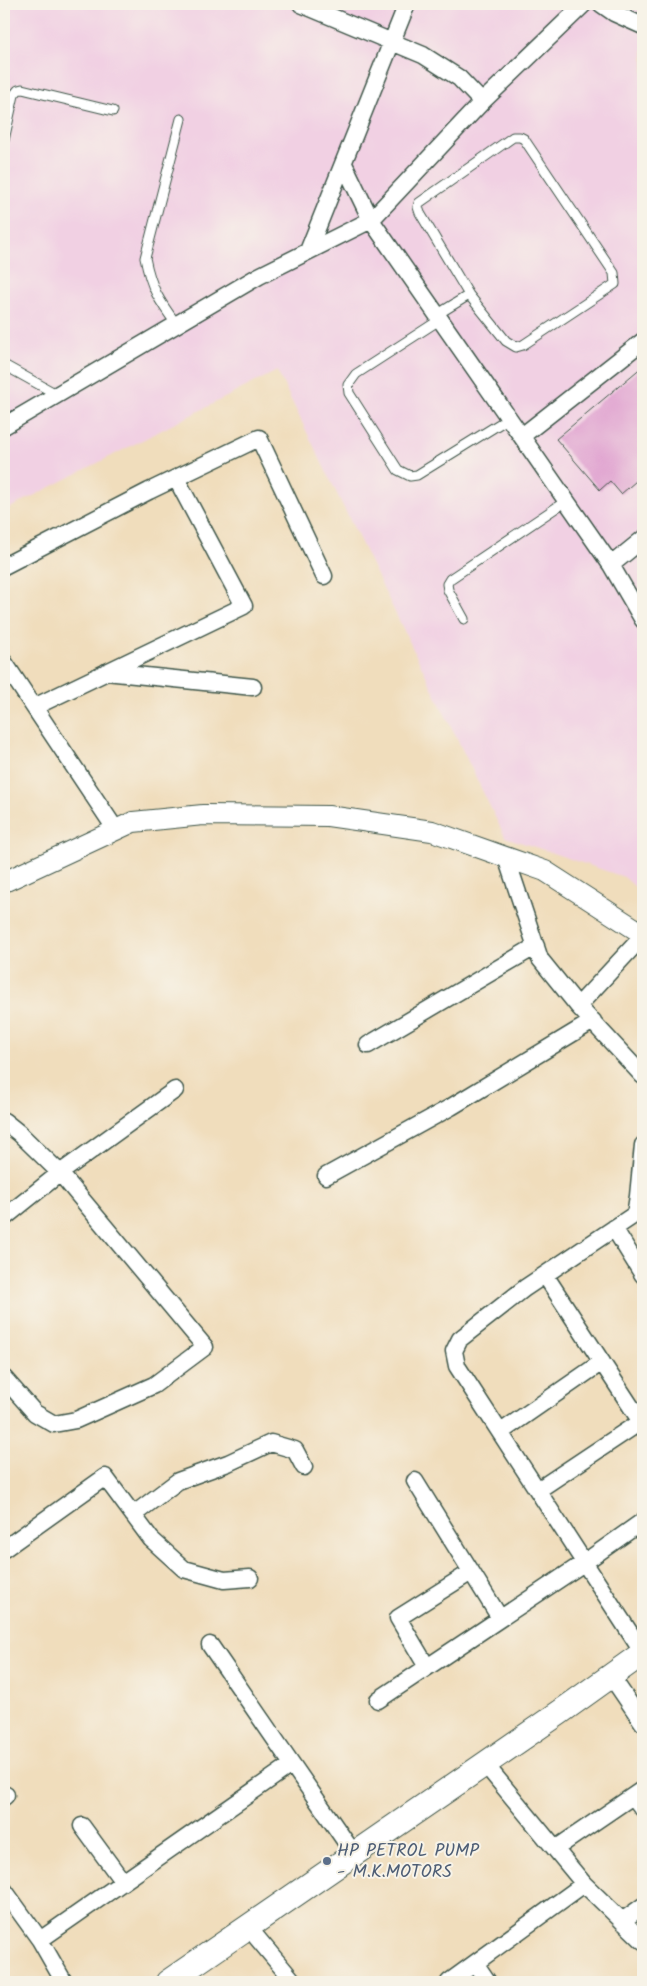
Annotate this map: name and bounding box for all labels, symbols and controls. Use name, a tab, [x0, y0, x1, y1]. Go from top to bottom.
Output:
place label: HP PETROL PUMP - M.K.MOTORS	[337, 1837, 480, 1887]
marker: HP PETROL PUMP - M.K.MOTORS	[321, 1855, 333, 1867]

